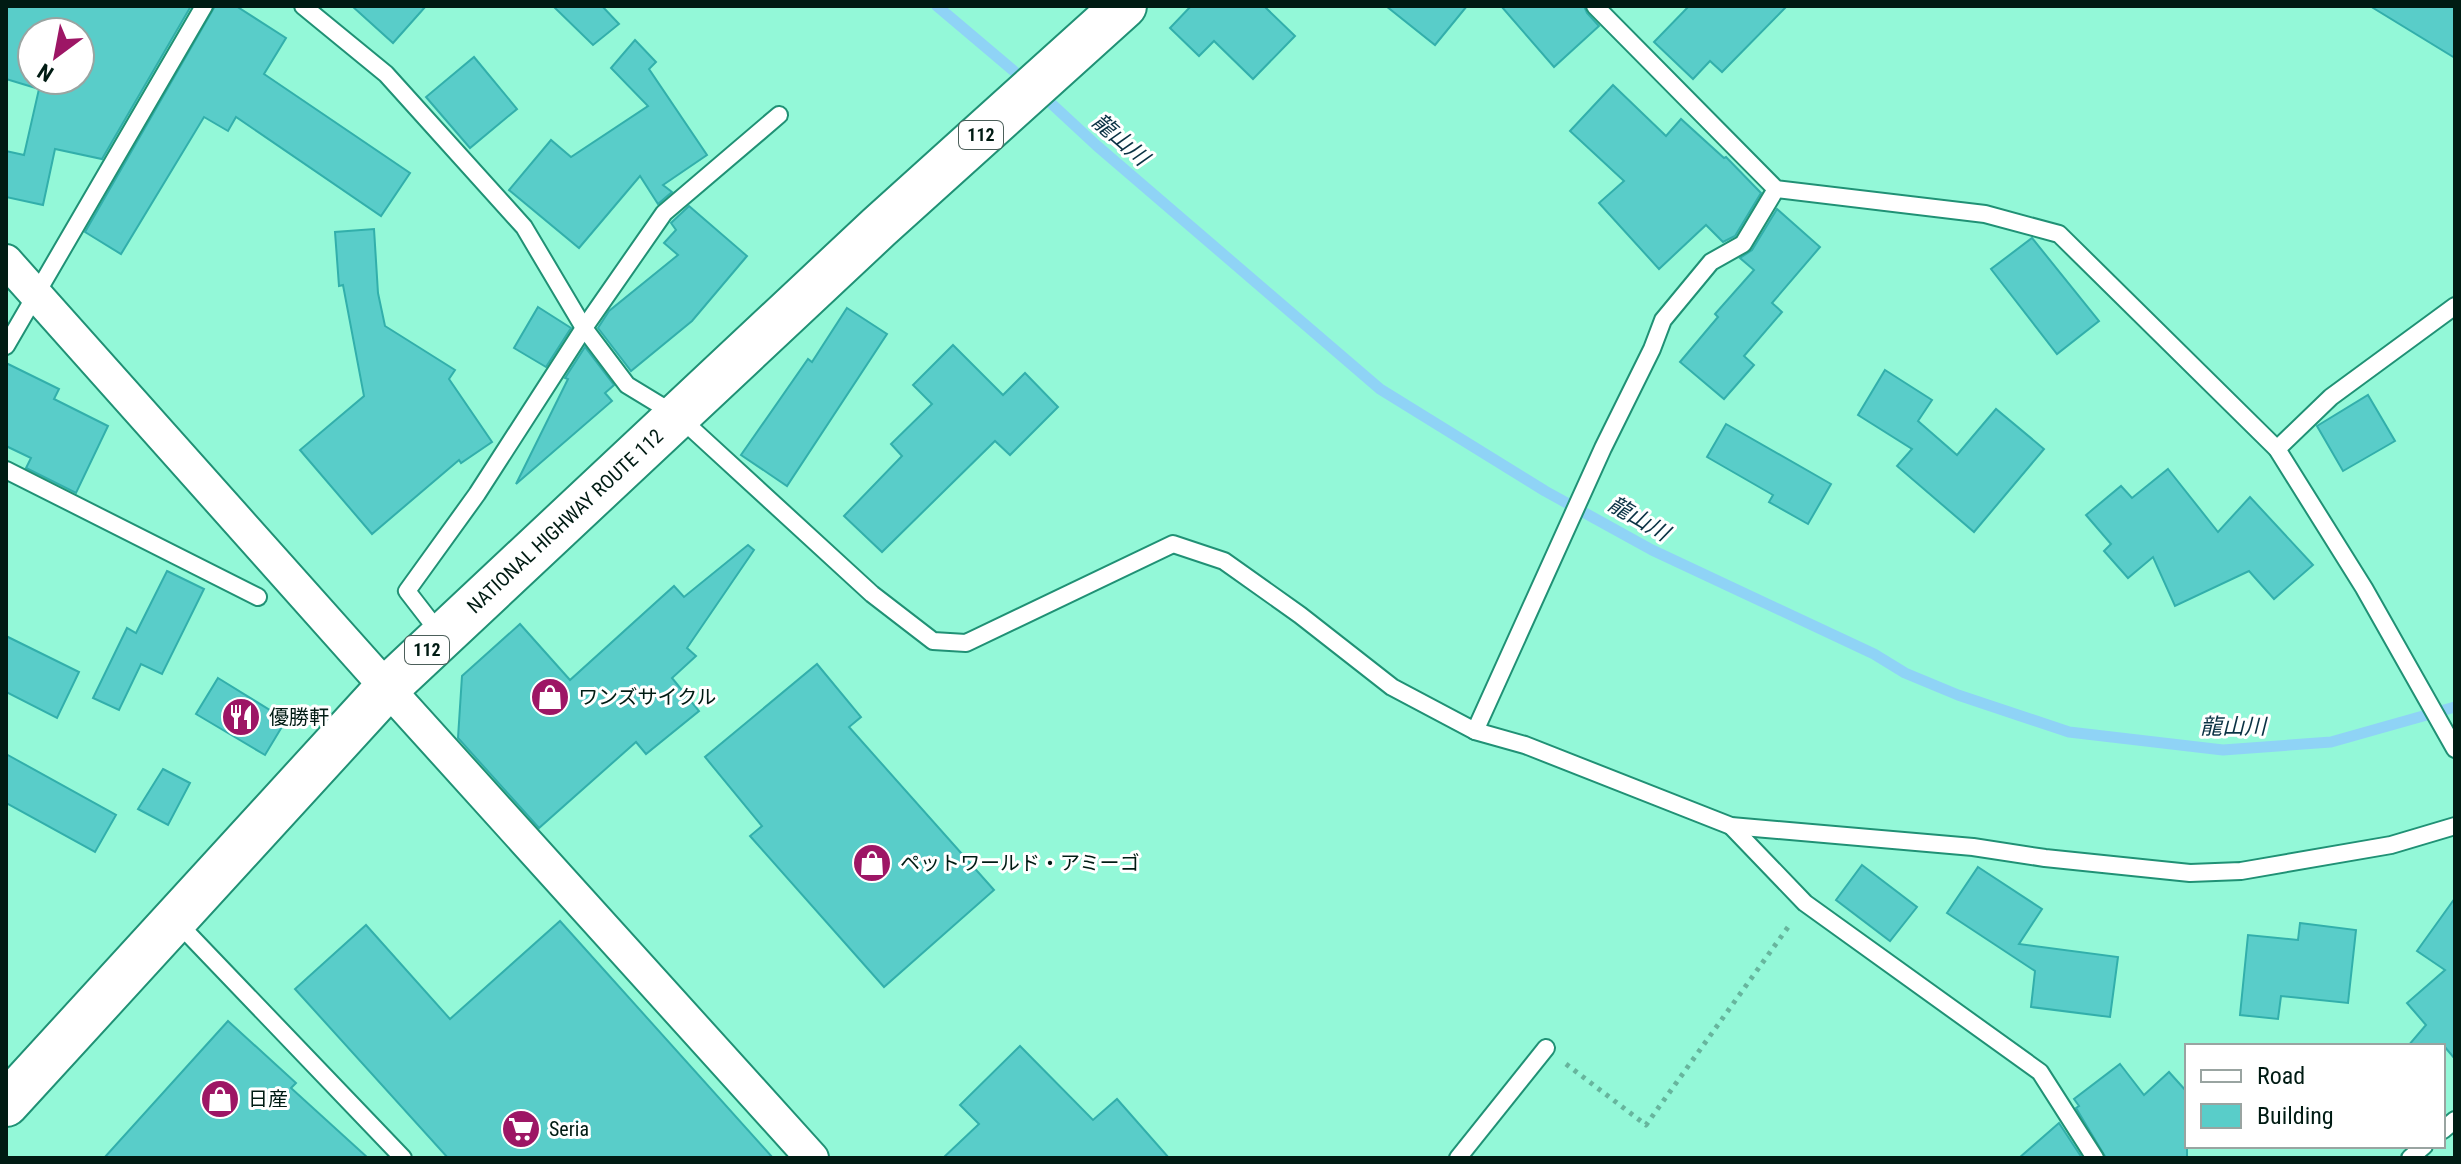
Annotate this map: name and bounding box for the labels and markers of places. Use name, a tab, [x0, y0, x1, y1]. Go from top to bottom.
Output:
shop icon: ワンズサイクル	[529, 676, 571, 718]
place label: ワンズサイクル	[578, 685, 717, 709]
restaurant icon: 優勝軒	[220, 696, 262, 738]
place label: 優勝軒	[269, 705, 329, 729]
shop icon: ペットワールド・アミーゴ	[851, 842, 893, 884]
place label: ペットワールド・アミーゴ	[900, 851, 1140, 875]
shop icon: 日産	[199, 1078, 241, 1120]
place label: 日産	[248, 1087, 288, 1111]
supermarket icon: Seria	[500, 1108, 542, 1150]
place label: Seria	[549, 1117, 589, 1141]

